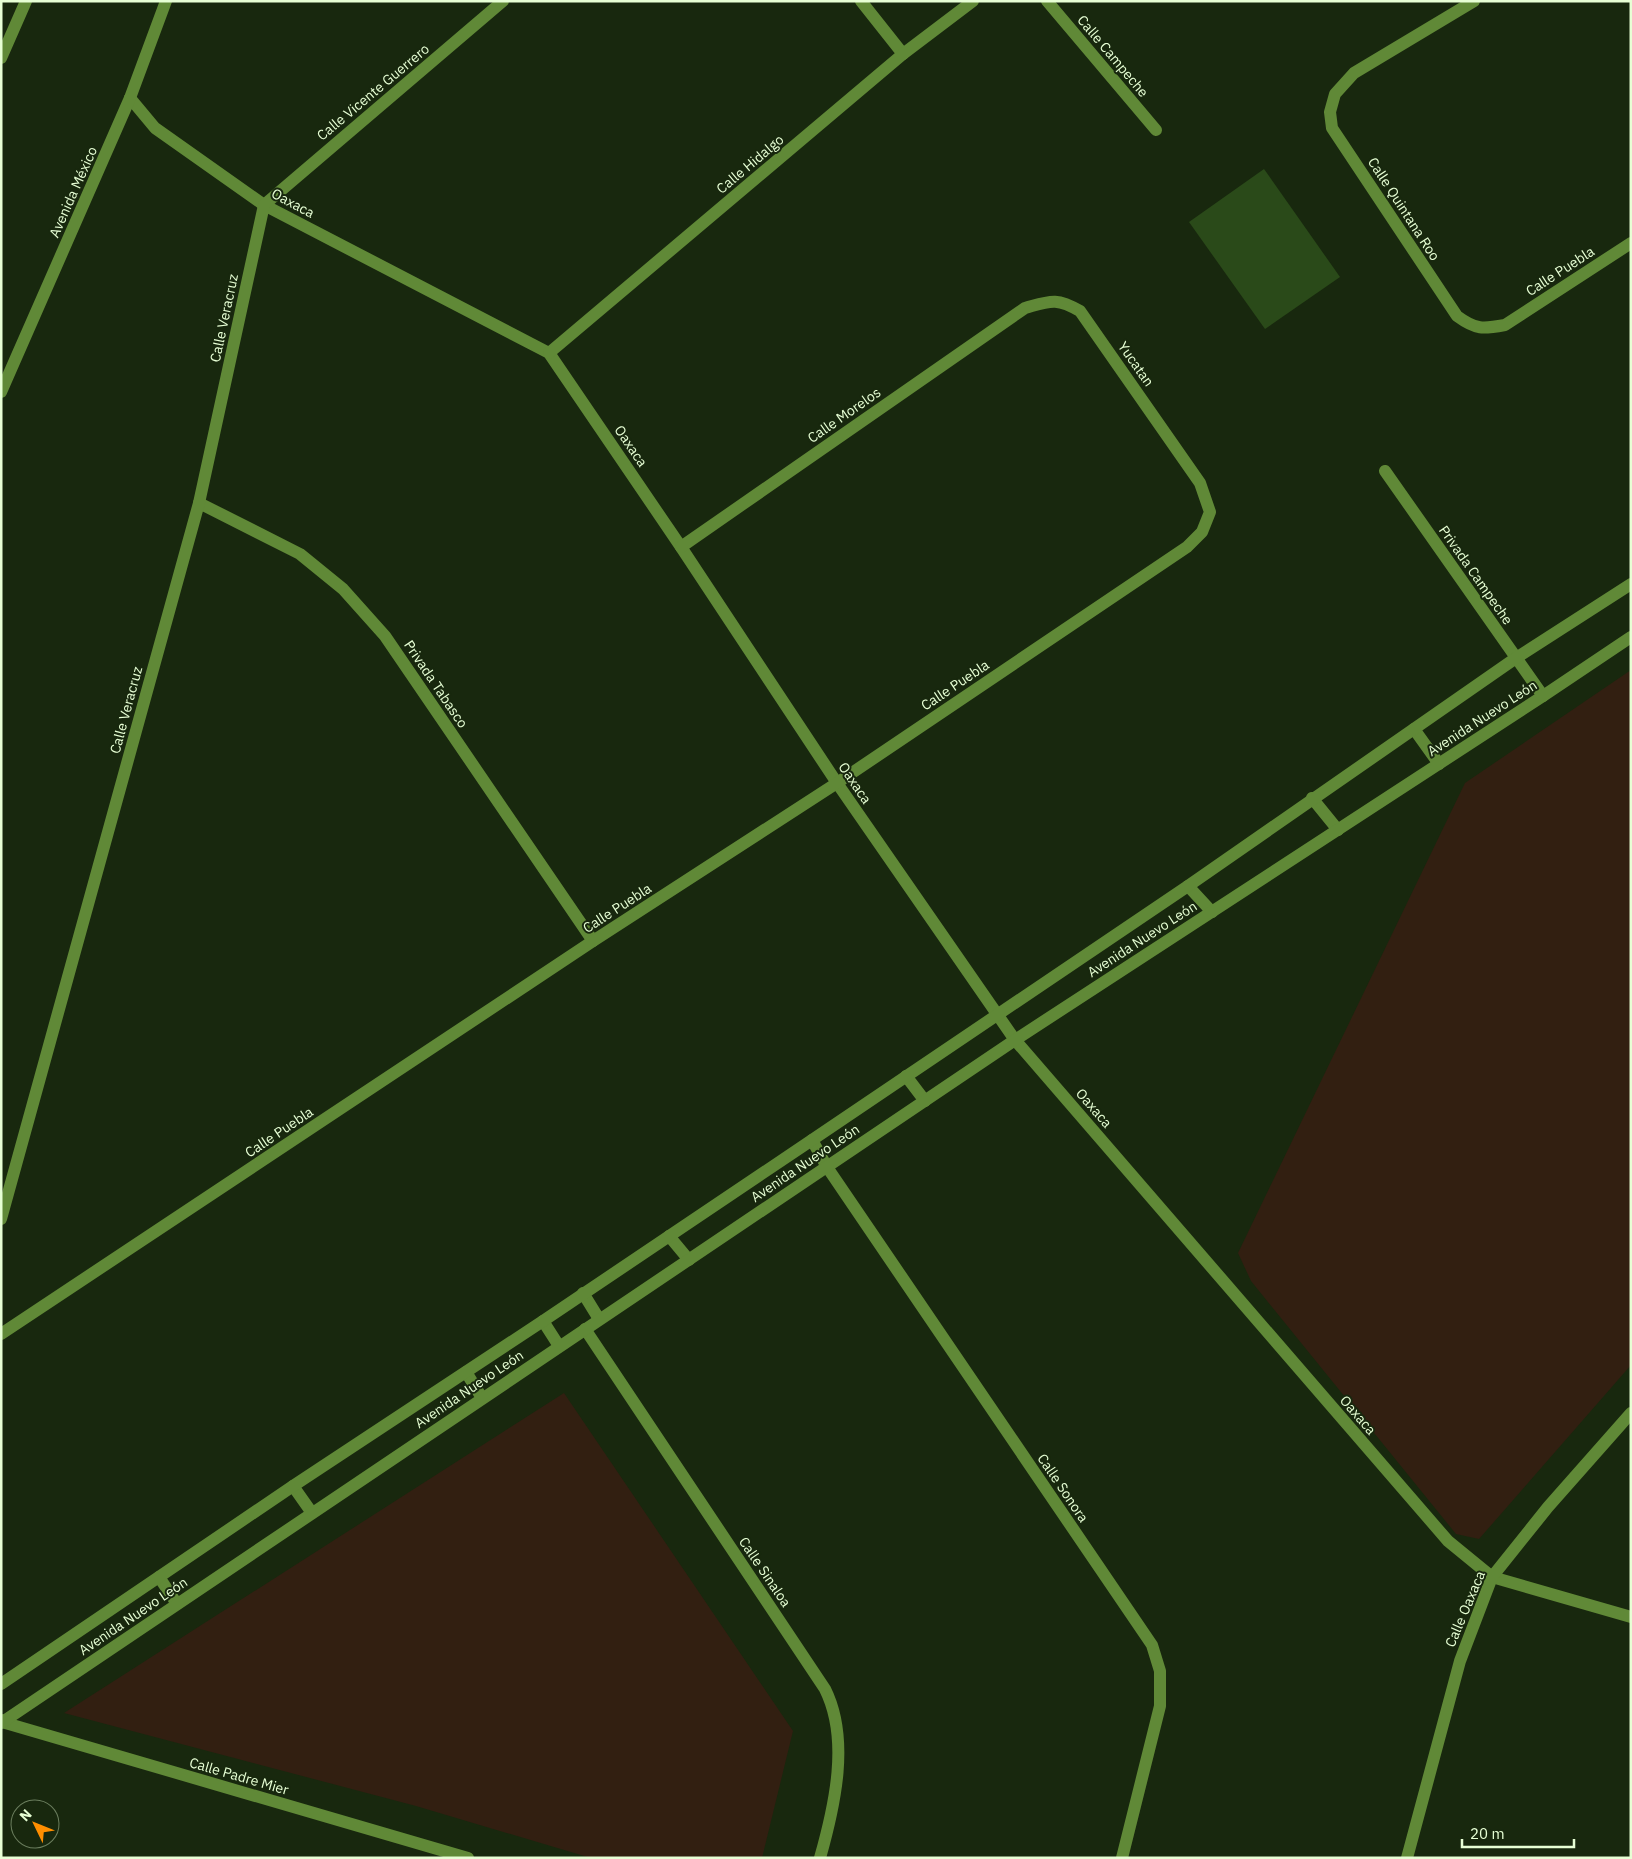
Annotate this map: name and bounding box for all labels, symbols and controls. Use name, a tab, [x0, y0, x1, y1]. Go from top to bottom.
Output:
street label: Calle Campeche	[1073, 11, 1153, 101]
street label: Calle Vicente Guerrero	[313, 40, 433, 144]
street label: Calle Hidalgo	[713, 130, 788, 197]
street label: Avenida México	[45, 144, 101, 240]
street label: Calle Quintana Roo	[1364, 154, 1444, 264]
street label: Oaxaca	[268, 184, 318, 222]
street label: Calle Puebla	[1522, 242, 1598, 300]
street label: Calle Veracruz	[206, 272, 242, 364]
street label: Yucatan	[1114, 338, 1158, 390]
street label: Calle Morelos	[804, 383, 884, 447]
street label: Oaxaca	[611, 422, 652, 471]
street label: Privada Campeche	[1435, 522, 1517, 628]
street label: Privada Tabasco	[400, 637, 472, 731]
street label: Calle Puebla	[918, 655, 993, 714]
street label: Calle Veracruz	[106, 664, 146, 756]
street label: Avenida Nuevo León	[1424, 676, 1540, 760]
street label: Oaxaca	[835, 759, 876, 808]
street label: Calle Puebla	[579, 879, 655, 937]
street label: Avenida Nuevo León	[1084, 897, 1200, 981]
street label: Oaxaca	[1072, 1085, 1116, 1132]
street label: Calle Puebla	[242, 1102, 317, 1161]
street label: Avenida Nuevo León	[747, 1120, 863, 1206]
street label: Avenida Nuevo León	[411, 1346, 527, 1432]
street label: Oaxaca	[1336, 1392, 1380, 1439]
street label: Calle Sonora	[1033, 1450, 1093, 1526]
street label: Calle Sinaloa	[735, 1533, 795, 1611]
street label: Calle Oaxaca	[1441, 1568, 1489, 1650]
street label: Avenida Nuevo León	[75, 1573, 191, 1659]
street label: Calle Padre Mier	[187, 1753, 291, 1799]
north arrow	[10, 1799, 60, 1849]
text: N	[15, 1805, 36, 1825]
scale bar	[1462, 1816, 1574, 1848]
text: 20 m	[1470, 1824, 1505, 1843]

